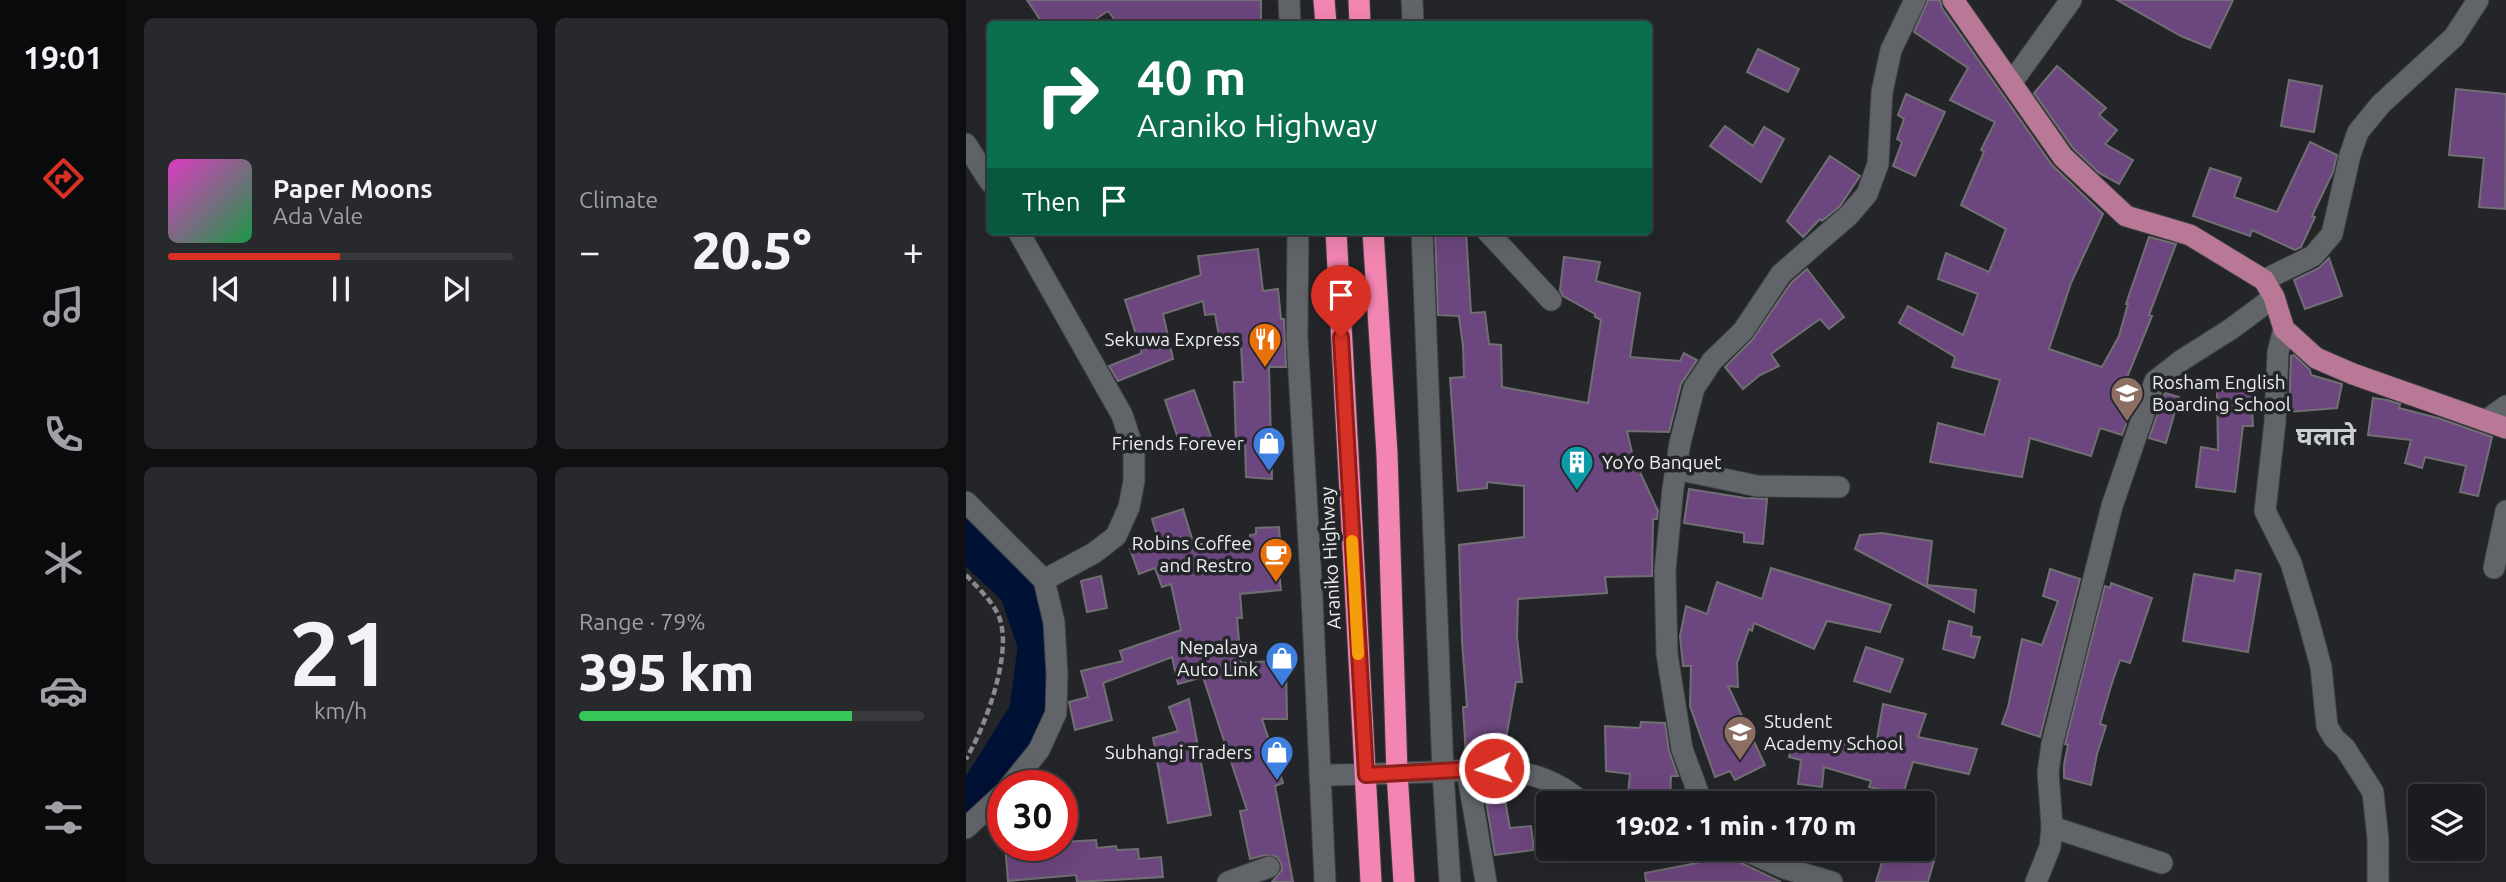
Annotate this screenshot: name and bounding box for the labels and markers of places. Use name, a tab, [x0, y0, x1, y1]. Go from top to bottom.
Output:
pin	[1311, 265, 1371, 337]
restaurant icon: Sekuwa Express	[1246, 320, 1284, 369]
place label: Sekuwa Express	[1105, 328, 1240, 350]
place label: Rosham English Boarding School	[2152, 371, 2291, 415]
school or university icon: Rosham English Boarding School	[2108, 374, 2146, 423]
shop icon: Friends Forever	[1250, 424, 1288, 473]
place label: Friends Forever	[1112, 432, 1244, 454]
building icon: YoYo Banquet	[1558, 443, 1596, 492]
place label: YoYo Banquet	[1602, 451, 1722, 473]
place label: Robins Coffee and Restro	[1132, 532, 1252, 576]
cafe icon: Robins Coffee and Restro	[1257, 535, 1295, 584]
place label: Nepalaya Auto Link	[1177, 636, 1258, 680]
shop icon: Nepalaya Auto Link	[1263, 639, 1301, 688]
place label: Student Academy School	[1764, 710, 1903, 754]
school or university icon: Student Academy School	[1721, 713, 1759, 762]
shop icon: Subhangi Traders	[1258, 733, 1296, 782]
place label: Subhangi Traders	[1105, 741, 1252, 763]

